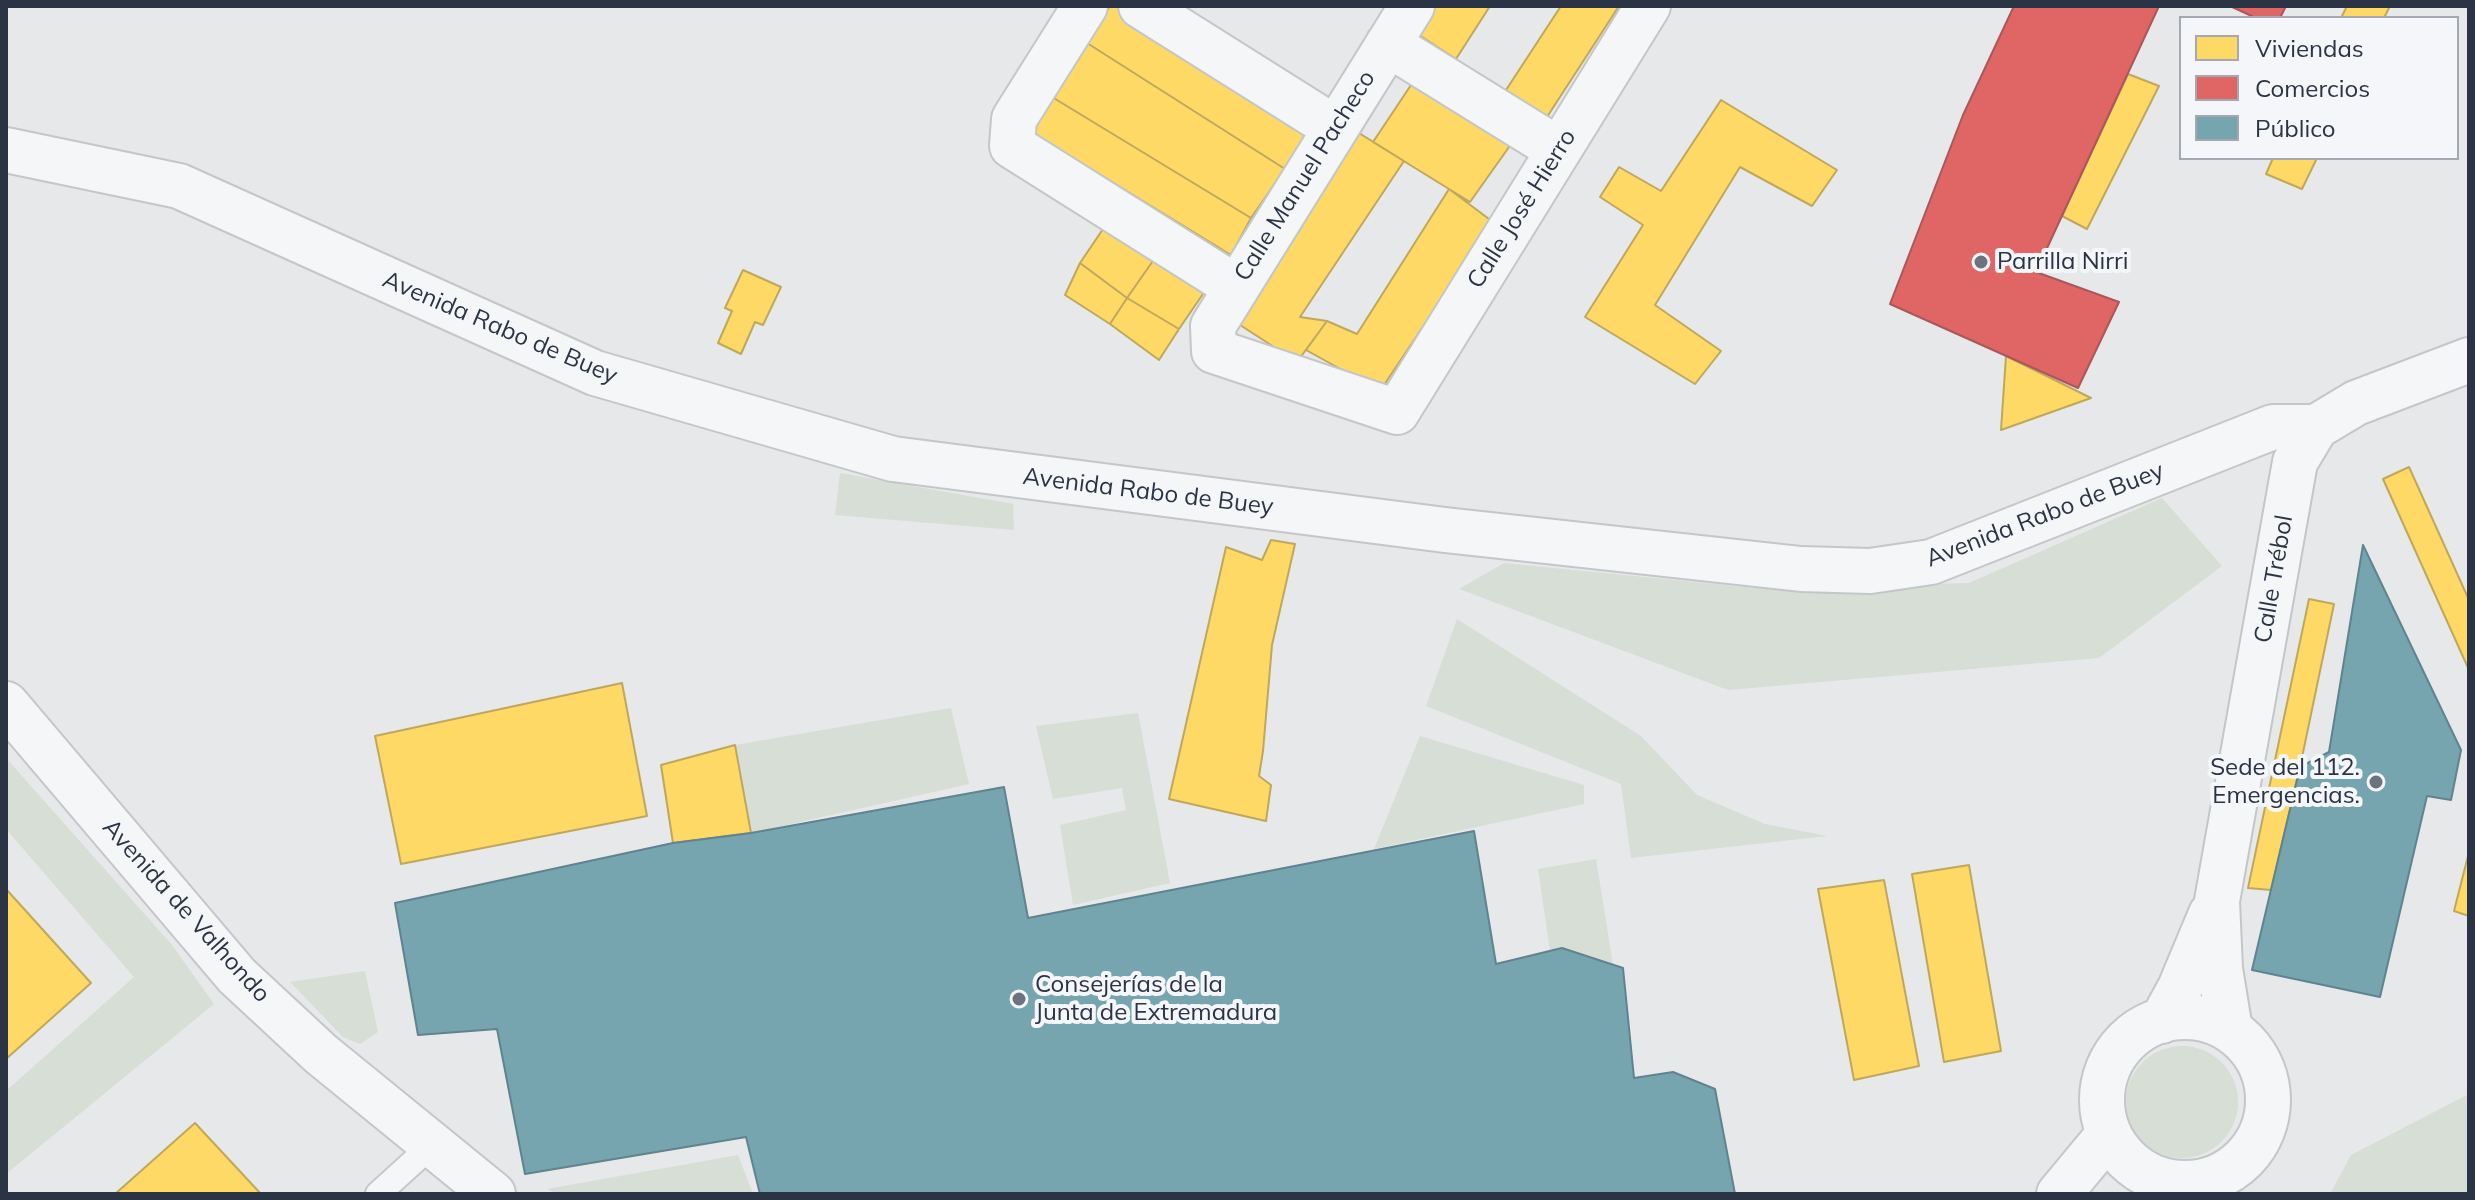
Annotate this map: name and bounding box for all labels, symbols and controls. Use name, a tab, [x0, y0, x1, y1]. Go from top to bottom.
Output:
legend	[2179, 16, 2459, 160]
text: Viviendas	[2255, 33, 2364, 63]
street label: Calle Manuel Pacheco	[1228, 65, 1382, 287]
text: Comercios	[2255, 73, 2370, 103]
text: Público	[2255, 113, 2336, 143]
street label: Calle José Hierro	[1462, 124, 1582, 294]
place label: Parrilla Nirri	[1997, 248, 2128, 276]
marker: Parrilla Nirri	[1972, 253, 1990, 271]
street label: Avenida Rabo de Buey	[378, 265, 622, 391]
street label: Avenida Rabo de Buey	[1922, 456, 2168, 574]
street label: Avenida Rabo de Buey	[1021, 462, 1275, 522]
street label: Calle Trébol	[2249, 513, 2299, 645]
place label: Sede del 112. Emergencias.	[2210, 754, 2360, 810]
marker: Sede del 112. Emergencias.	[2367, 773, 2385, 791]
street label: Avenida de Valhondo	[96, 813, 276, 1009]
place label: Consejerías de la Junta de Extremadura	[1035, 971, 1277, 1027]
marker: Consejerías de la Junta de Extremadura	[1010, 990, 1028, 1008]

